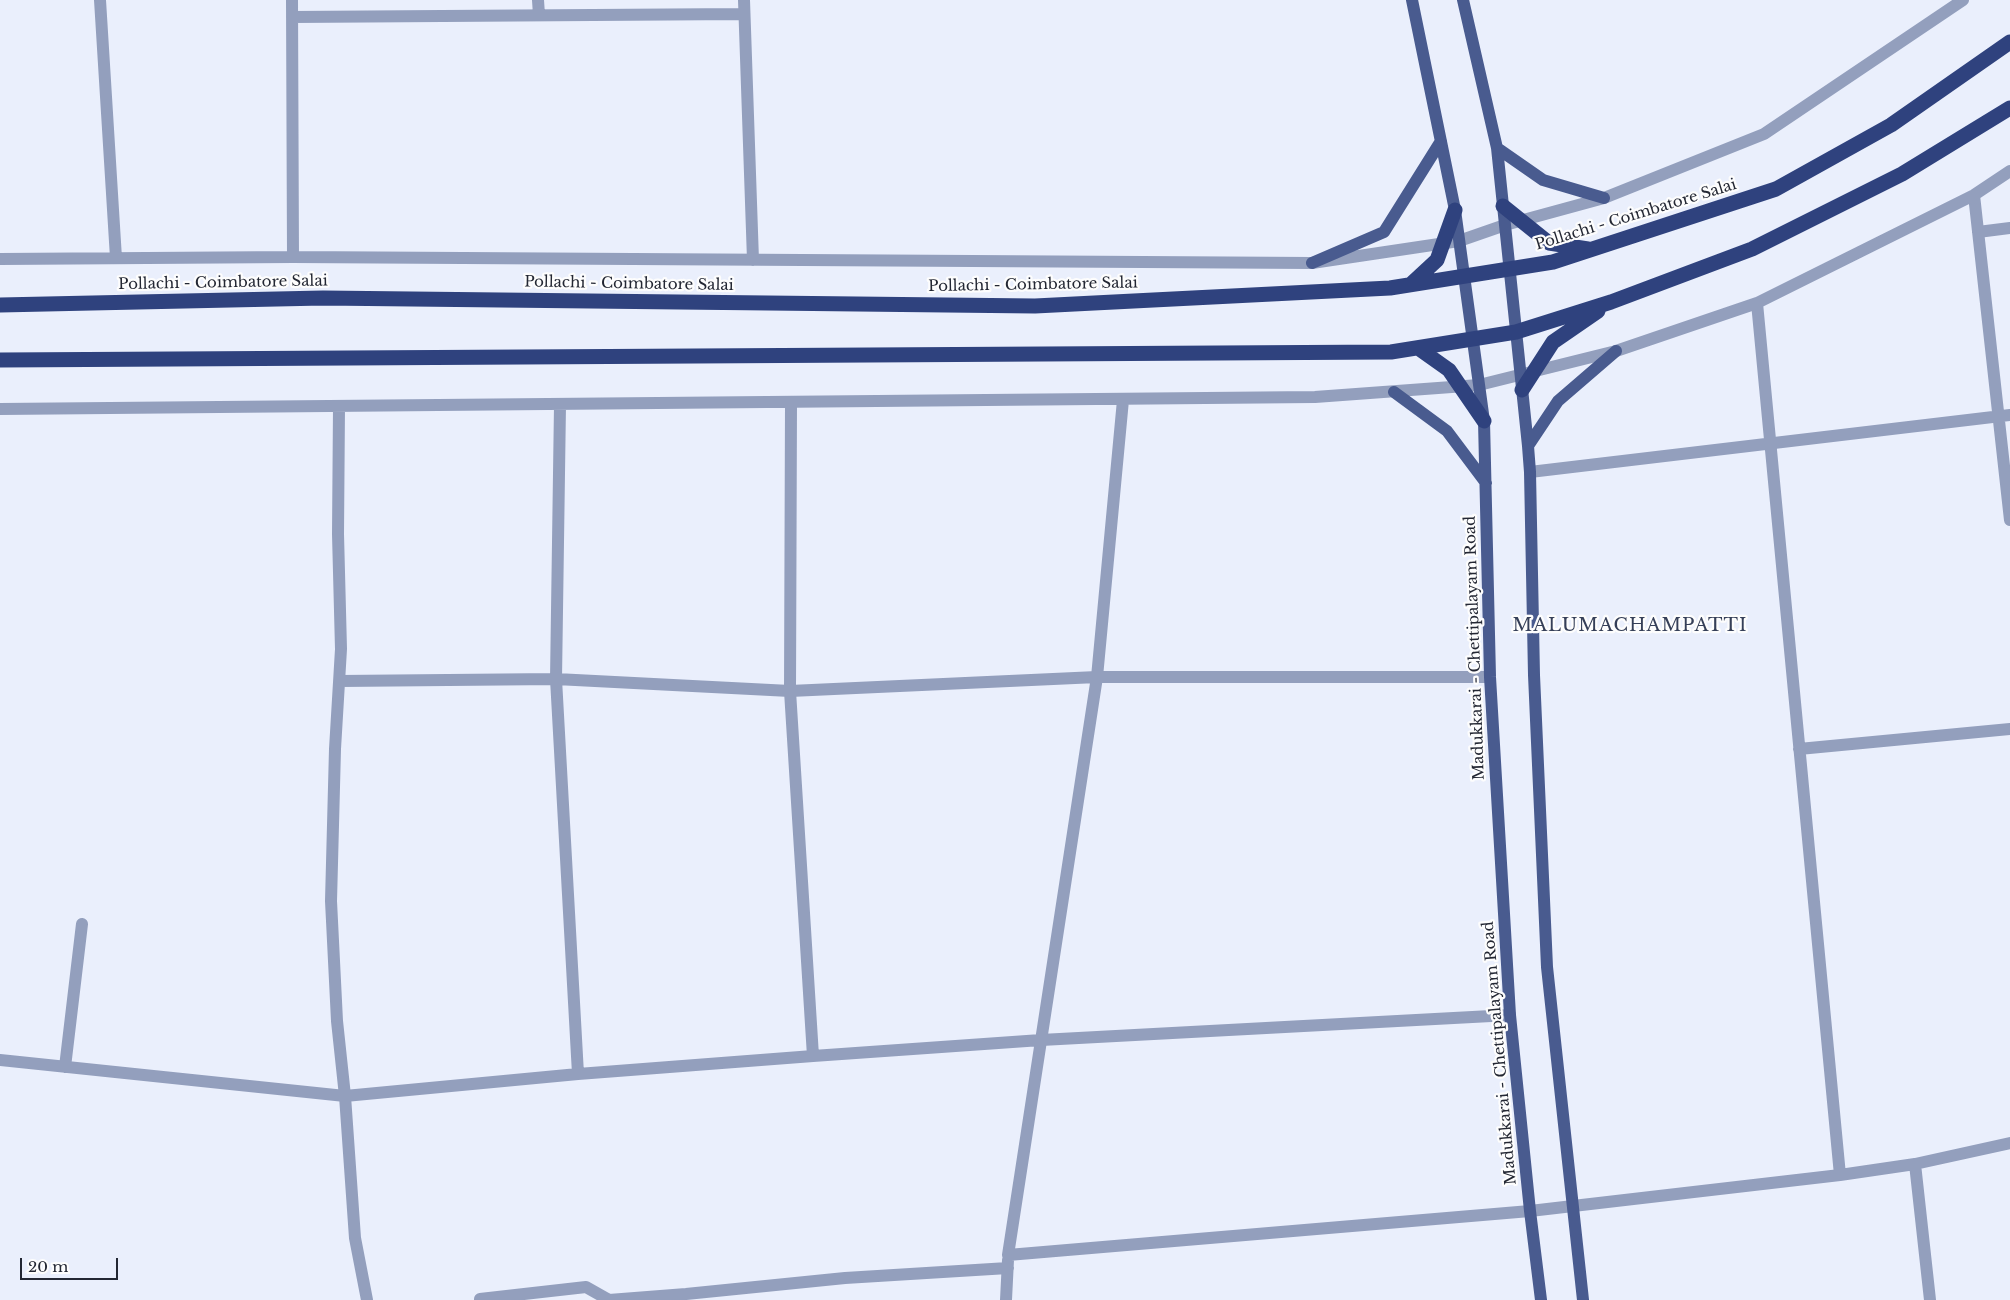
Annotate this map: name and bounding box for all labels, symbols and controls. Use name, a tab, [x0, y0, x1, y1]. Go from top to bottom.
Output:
street label: Pollachi - Coimbatore Salai	[1533, 176, 1739, 254]
street label: Pollachi - Coimbatore Salai	[118, 272, 328, 294]
street label: Pollachi - Coimbatore Salai	[524, 273, 734, 295]
street label: Pollachi - Coimbatore Salai	[928, 274, 1138, 296]
street label: Madukkarai - Chettipalayam Road	[1461, 515, 1489, 781]
district label: MALUMACHAMPATTI	[1511, 615, 1749, 637]
street label: Madukkarai - Chettipalayam Road	[1480, 920, 1520, 1186]
scale bar	[22, 1248, 120, 1280]
text: 20 m	[28, 1257, 68, 1276]

